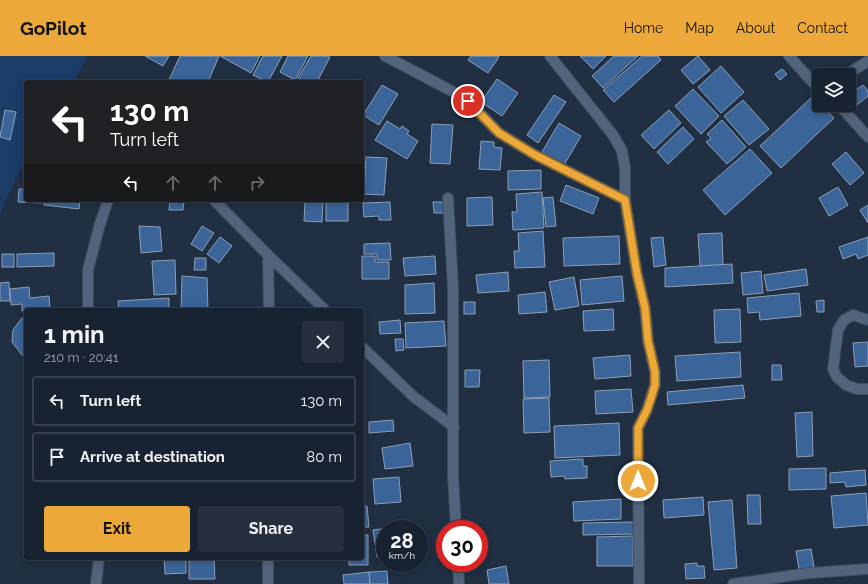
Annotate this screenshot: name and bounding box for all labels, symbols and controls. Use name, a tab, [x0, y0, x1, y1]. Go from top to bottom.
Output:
text: GoPilot	[20, 17, 86, 39]
text: Home	[624, 20, 663, 36]
text: Map	[685, 20, 714, 36]
text: About	[736, 20, 775, 36]
text: Contact	[797, 20, 848, 36]
map controls	[812, 68, 856, 112]
button: layers	[812, 68, 856, 112]
pin	[451, 84, 485, 118]
icon: arrive	[457, 90, 479, 112]
text: 130 m	[110, 95, 189, 128]
icon: left	[44, 96, 96, 148]
text: Turn left	[110, 129, 179, 150]
icon: left	[120, 172, 142, 194]
icon: ahead	[162, 172, 184, 194]
icon: ahead	[204, 172, 226, 194]
icon: right	[246, 172, 268, 194]
text: 1 min	[44, 320, 105, 349]
button: close	[302, 321, 344, 363]
text: 210 m · 20:41	[44, 350, 118, 365]
icon: left	[46, 390, 68, 412]
text: Turn left	[80, 392, 141, 410]
text: 130 m	[301, 392, 342, 410]
icon: arrive	[46, 446, 68, 468]
text: Arrive at destination	[80, 448, 225, 466]
text: 80 m	[306, 448, 342, 466]
position arrow	[617, 460, 659, 502]
button: Exit	[44, 506, 190, 552]
button: Share	[198, 506, 344, 552]
speed limit sign: 30	[436, 520, 488, 572]
text: 28	[390, 529, 414, 553]
text: km/h	[389, 550, 415, 561]

